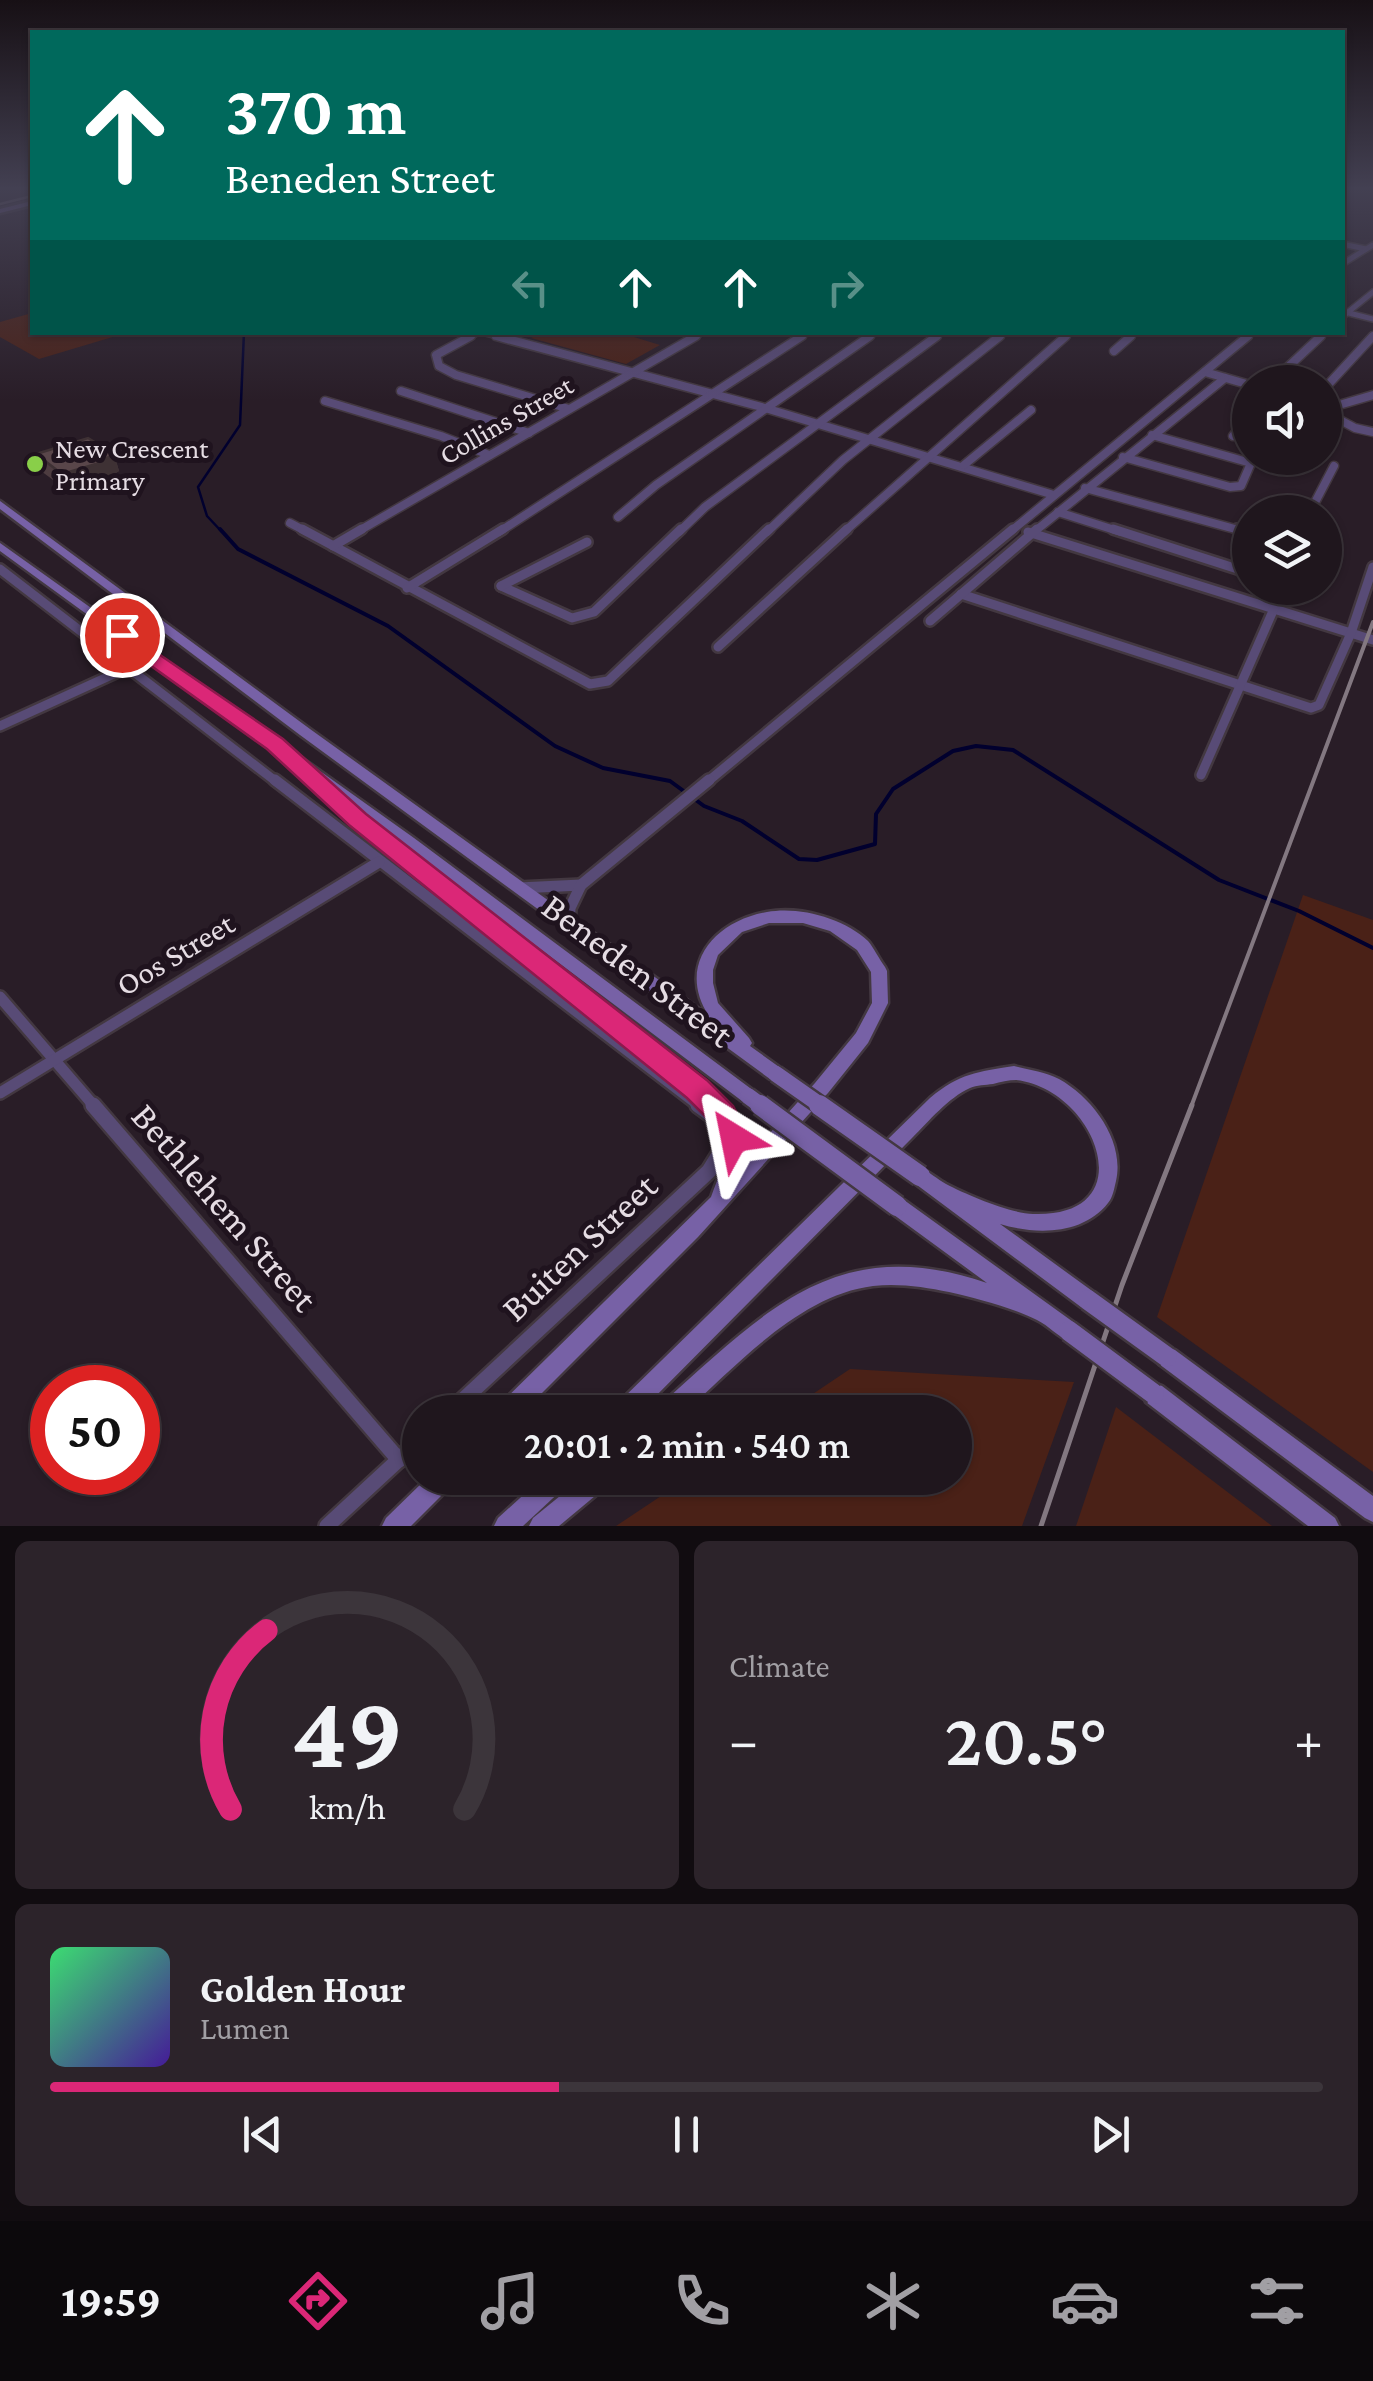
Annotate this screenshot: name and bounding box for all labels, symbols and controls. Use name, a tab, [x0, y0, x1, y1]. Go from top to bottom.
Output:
icon: ahead	[60, 70, 190, 200]
text: 370 m	[225, 71, 406, 149]
text: Beneden Street	[225, 153, 495, 203]
icon: left	[503, 260, 558, 315]
icon: ahead	[608, 260, 663, 315]
icon: ahead	[713, 260, 768, 315]
icon: right	[818, 260, 873, 315]
map controls	[1232, 365, 1342, 605]
button: sound	[1232, 365, 1342, 475]
street label: Collins Street	[434, 369, 579, 471]
place label: New Crescent Primary	[55, 433, 209, 496]
marker: New Crescent Primary	[24, 453, 46, 475]
button: layers	[1232, 495, 1342, 605]
pin	[80, 593, 165, 678]
icon: arrive	[95, 608, 150, 663]
street label: Beneden Street	[534, 885, 742, 1056]
street label: Oos Street	[110, 905, 241, 1003]
position arrow	[682, 1086, 786, 1190]
street label: Bethlehem Street	[124, 1095, 327, 1320]
street label: Buiten Street	[493, 1164, 665, 1329]
speed limit sign: 50	[30, 1365, 160, 1495]
text: 20:01 · 2 min · 540 m	[524, 1424, 850, 1466]
text: Climate	[729, 1648, 830, 1684]
text: 49	[291, 1674, 403, 1789]
text: 20.5°	[945, 1698, 1107, 1781]
text: −	[729, 1710, 758, 1771]
text: +	[1294, 1710, 1323, 1771]
text: km/h	[308, 1787, 386, 1827]
text: Golden Hour	[200, 1968, 406, 2010]
text: Lumen	[200, 2010, 290, 2046]
icon: previous	[235, 2107, 290, 2162]
icon: pause	[659, 2107, 714, 2162]
icon: next	[1083, 2107, 1138, 2162]
icon: directions	[283, 2266, 353, 2336]
icon: music	[475, 2266, 545, 2336]
icon: phone	[667, 2266, 737, 2336]
icon: climate	[858, 2266, 928, 2336]
icon: car	[1050, 2266, 1120, 2336]
icon: filters	[1242, 2266, 1312, 2336]
text: 19:59	[61, 2276, 161, 2326]

